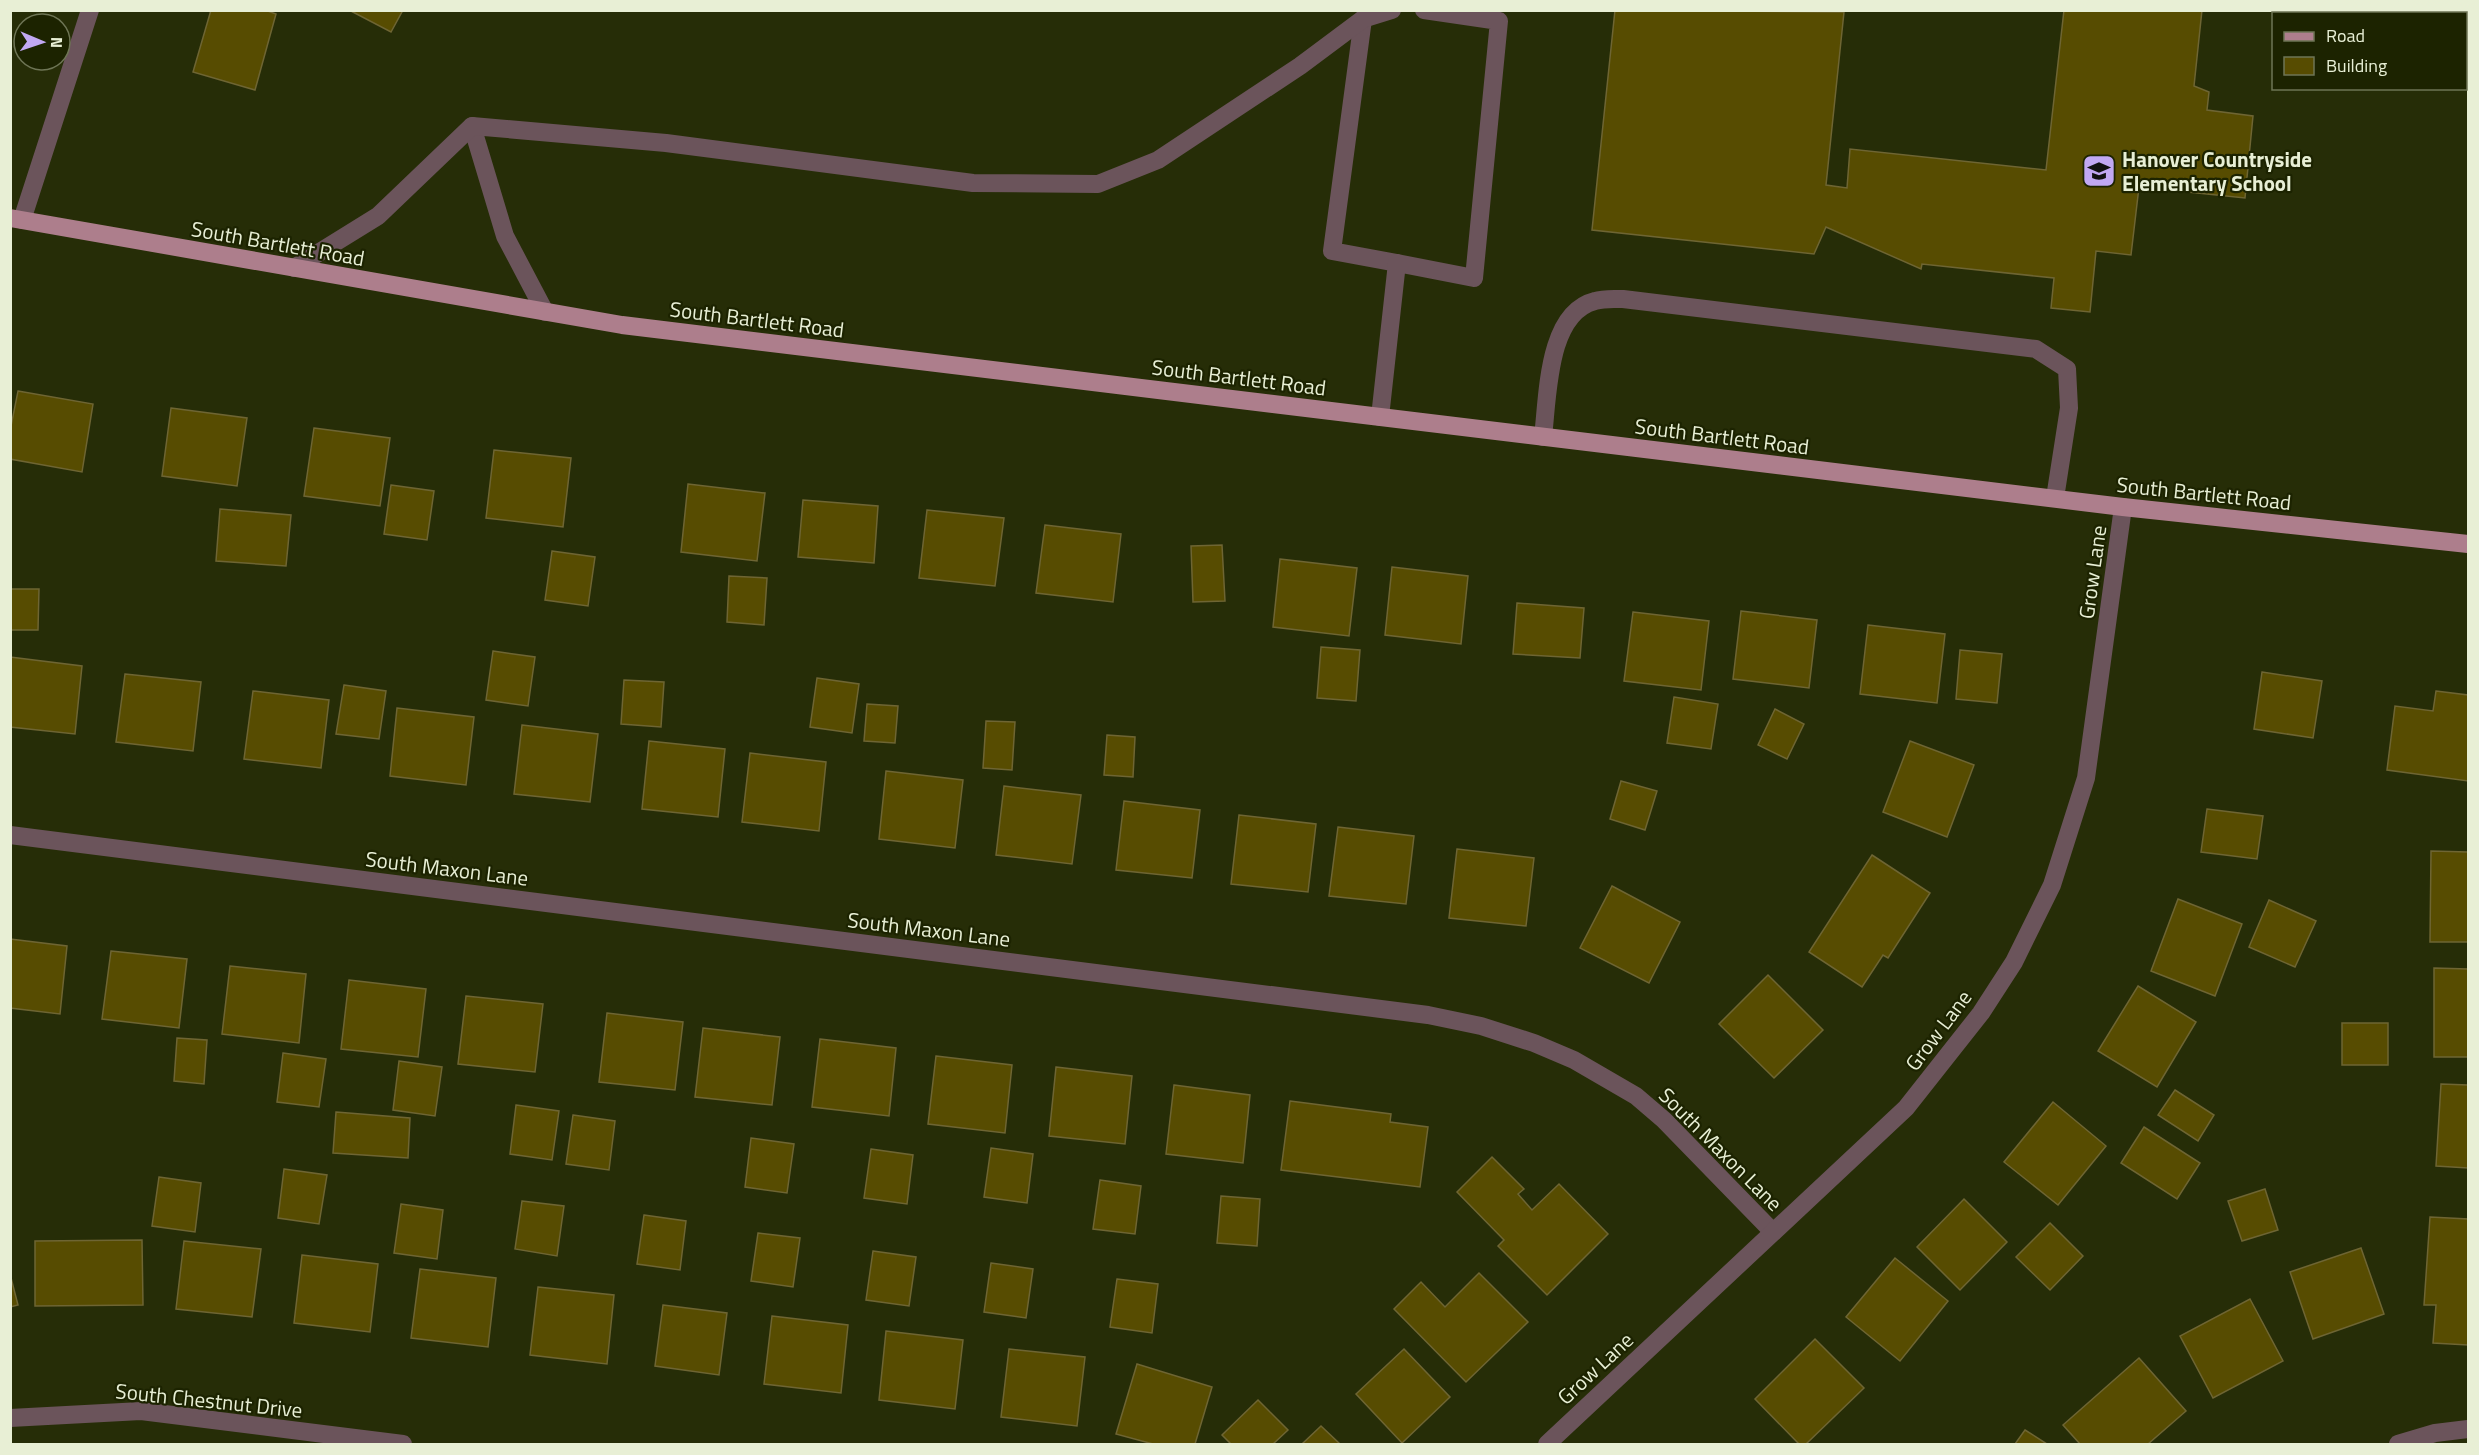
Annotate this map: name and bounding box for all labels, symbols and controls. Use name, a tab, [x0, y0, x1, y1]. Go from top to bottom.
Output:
north arrow	[12, 12, 72, 72]
legend	[2272, 12, 2467, 90]
text: Road	[2326, 22, 2365, 49]
text: N	[45, 37, 69, 48]
text: Building	[2326, 52, 2387, 79]
place label: Hanover Countryside Elementary School	[2122, 143, 2312, 199]
school or university icon: Hanover Countryside Elementary School	[2081, 153, 2117, 189]
street label: South Bartlett Road	[189, 212, 367, 274]
street label: South Bartlett Road	[668, 292, 846, 346]
street label: South Bartlett Road	[1150, 350, 1328, 404]
street label: South Bartlett Road	[1633, 409, 1811, 463]
street label: South Bartlett Road	[2115, 468, 2293, 518]
street label: Grow Lane	[2070, 523, 2114, 621]
street label: South Maxon Lane	[364, 842, 530, 894]
street label: South Maxon Lane	[846, 903, 1012, 955]
street label: Grow Lane	[1897, 983, 1979, 1077]
street label: South Maxon Lane	[1652, 1080, 1790, 1218]
street label: Grow Lane	[1550, 1324, 1640, 1412]
street label: South Chestnut Drive	[114, 1374, 304, 1426]

